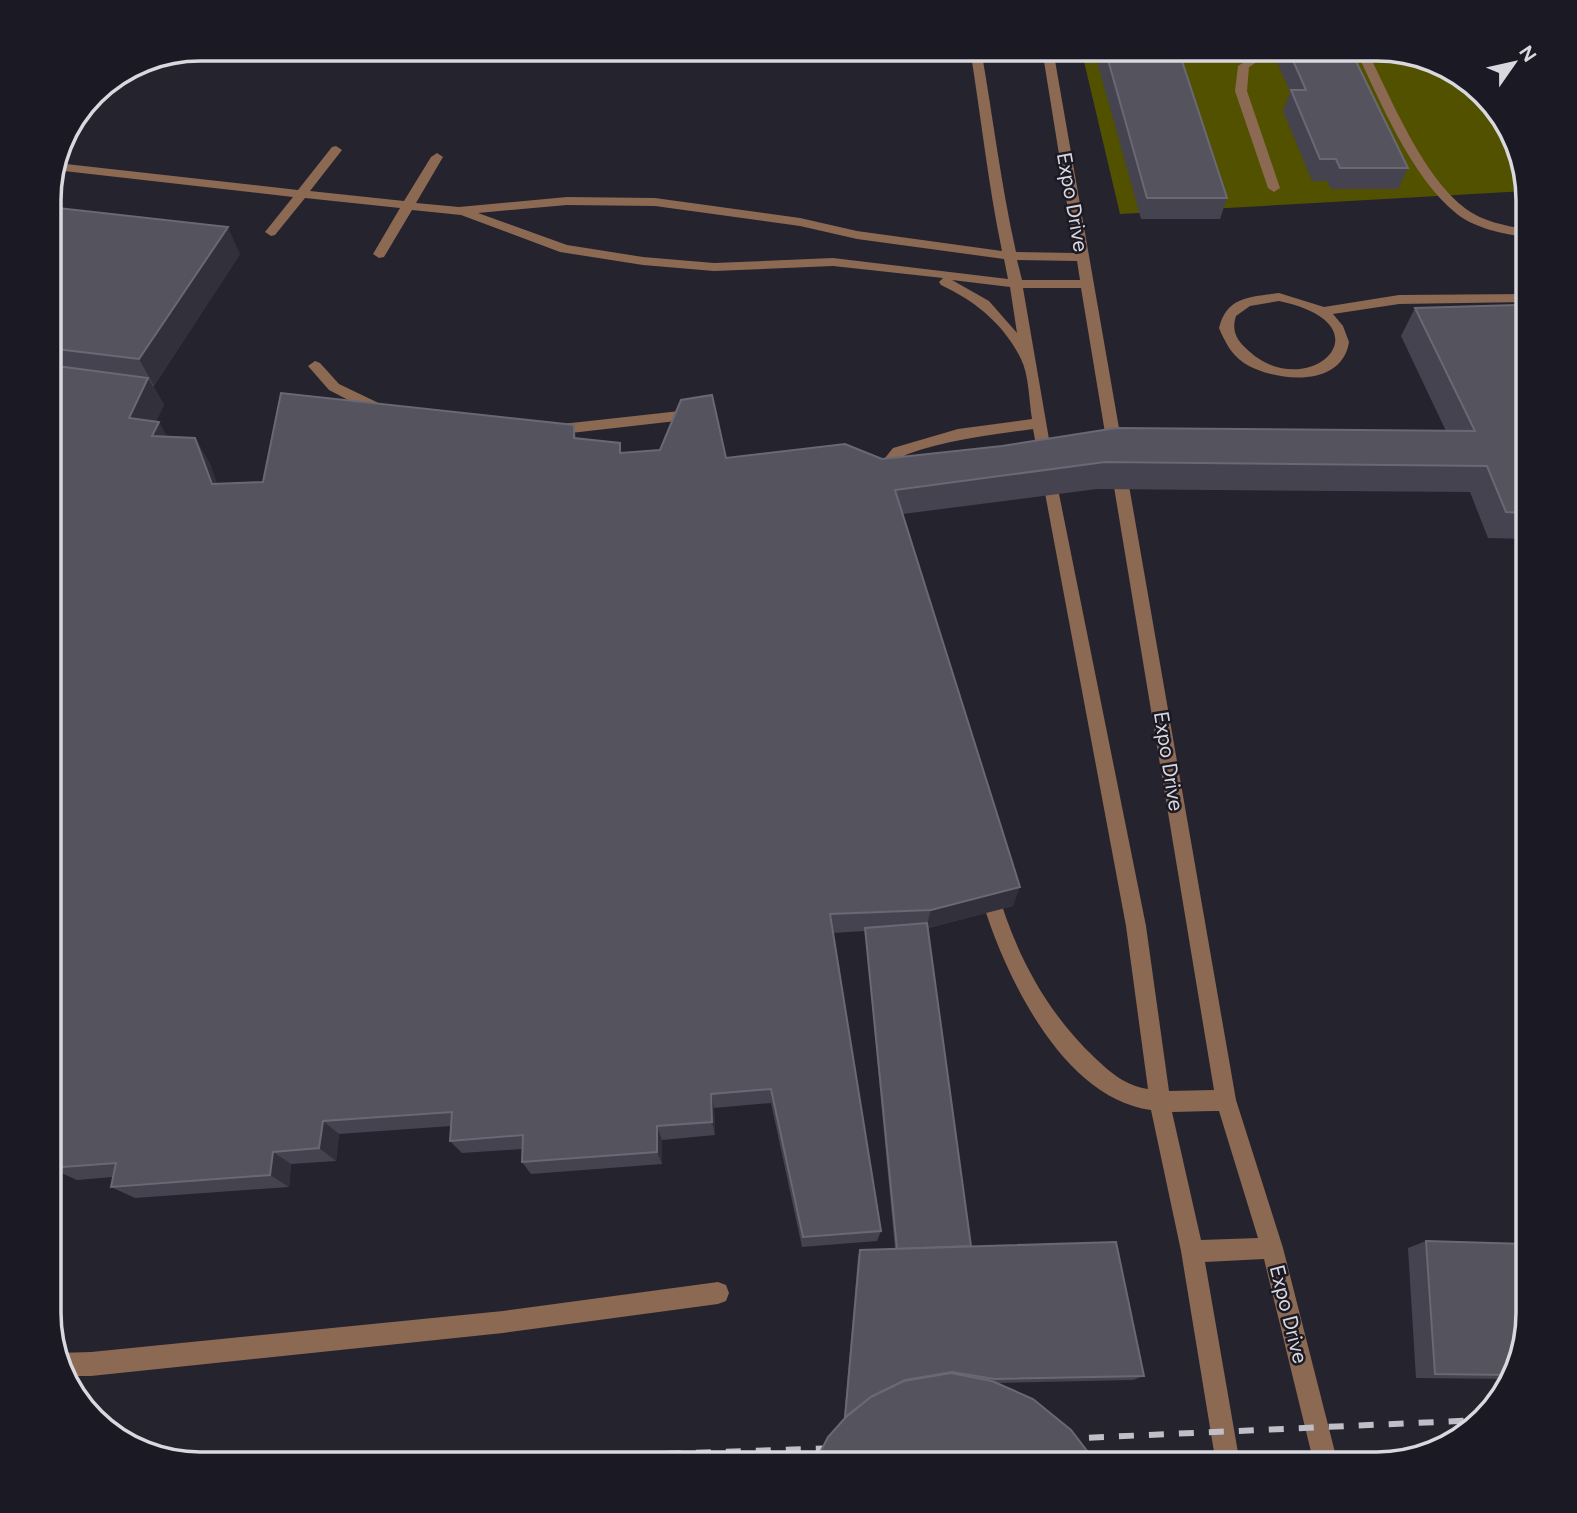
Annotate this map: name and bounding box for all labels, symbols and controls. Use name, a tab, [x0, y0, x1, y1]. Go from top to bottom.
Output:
north arrow	[1479, 28, 1549, 98]
text: N	[1514, 41, 1541, 66]
street label: Expo Drive	[1052, 150, 1094, 254]
street label: Expo Drive	[1149, 709, 1189, 813]
street label: Expo Drive	[1265, 1262, 1313, 1366]

